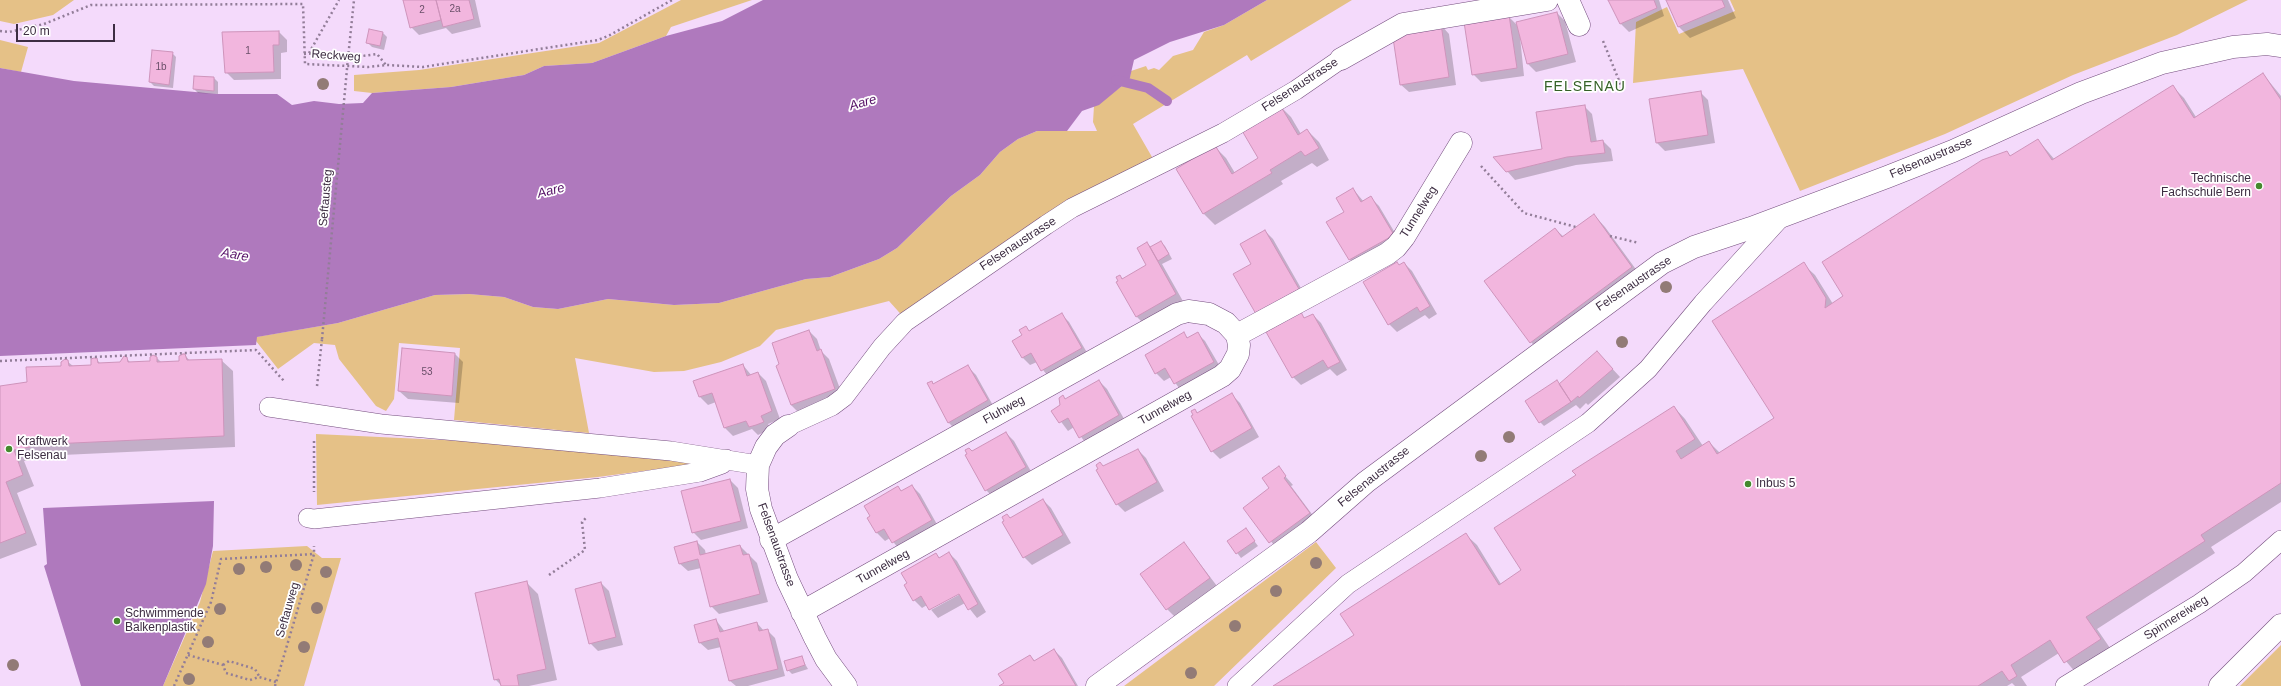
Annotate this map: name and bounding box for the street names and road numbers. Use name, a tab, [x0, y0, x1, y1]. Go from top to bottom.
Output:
street label: Reckweg	[311, 47, 361, 65]
street label: Felsenaustrasse	[1259, 55, 1341, 115]
street label: Felsenaustrasse	[1888, 134, 1974, 182]
street label: Seftausteg	[316, 169, 336, 227]
street label: Tunnelweg	[1397, 183, 1441, 241]
street label: Felsenaustrasse	[977, 214, 1059, 274]
street label: Felsenaustrasse	[1593, 253, 1675, 315]
street label: Tunnelweg	[1136, 388, 1194, 428]
street label: Fluhweg	[981, 393, 1027, 427]
street label: Felsenaustrasse	[1335, 444, 1413, 510]
street label: Felsenaustrasse	[754, 501, 798, 589]
street label: Tunnelweg	[854, 547, 912, 587]
street label: Seftauweg	[273, 581, 303, 639]
street label: Spinnereiweg	[2141, 593, 2211, 643]

